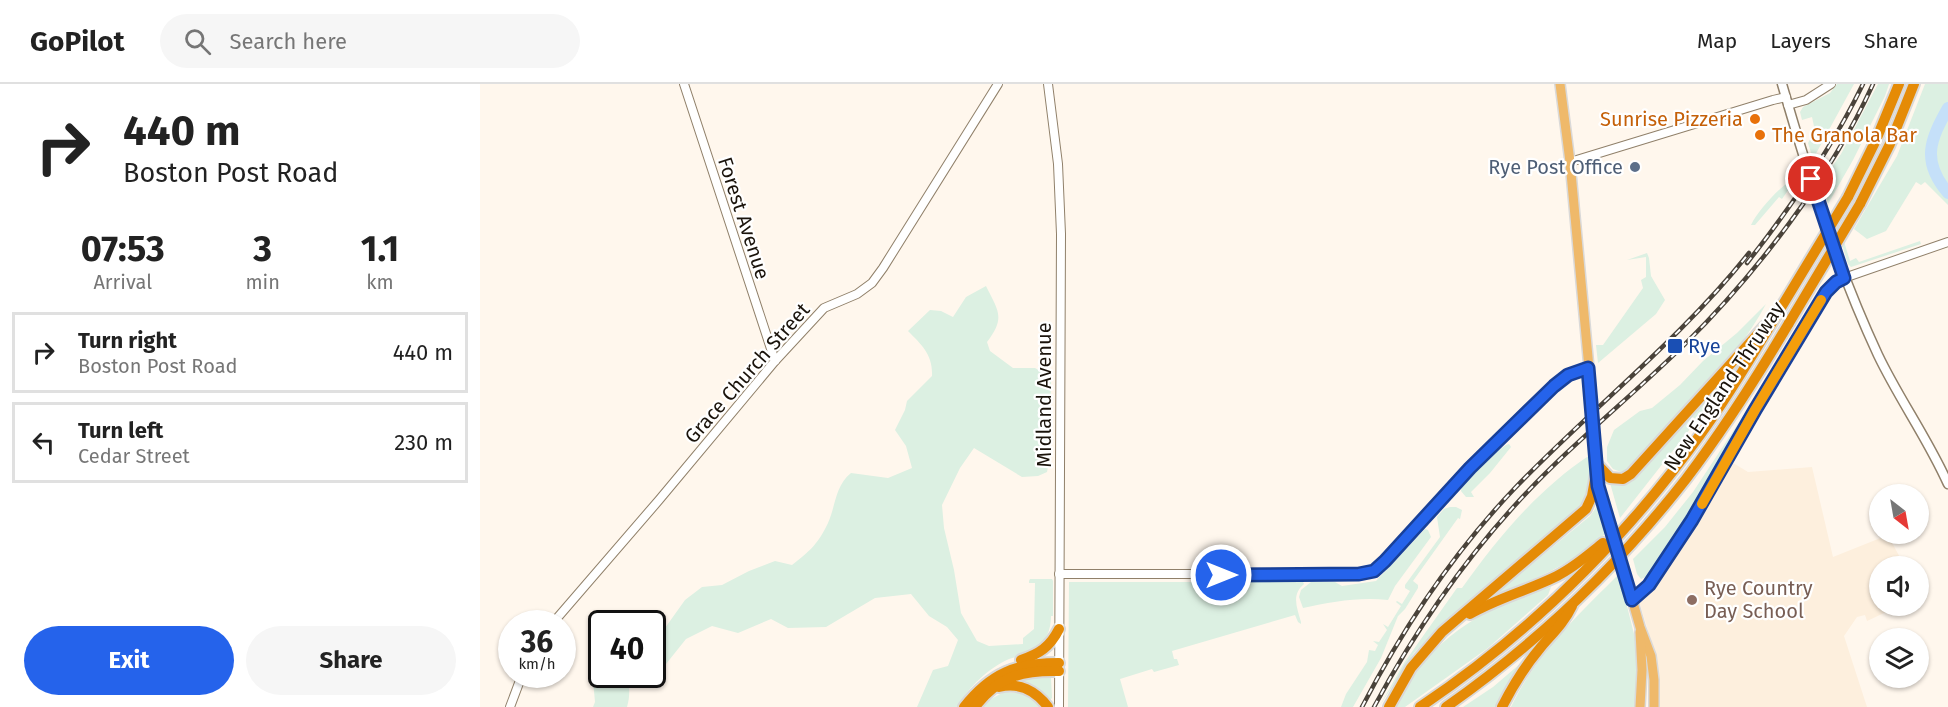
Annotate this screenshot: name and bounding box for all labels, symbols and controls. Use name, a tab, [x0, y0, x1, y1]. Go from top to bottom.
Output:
search box	[160, 14, 580, 68]
text: GoPilot	[30, 25, 124, 58]
icon: search	[181, 25, 214, 58]
text: Search here	[229, 28, 347, 55]
text: Map	[1697, 28, 1737, 54]
text: Layers	[1770, 28, 1831, 54]
text: Share	[1864, 28, 1918, 54]
text: 440 m	[123, 106, 240, 156]
place label: Sunrise Pizzeria	[1600, 107, 1743, 131]
icon: right	[24, 108, 102, 186]
marker: Sunrise Pizzeria	[1748, 112, 1762, 126]
place label: The Granola Bar	[1772, 123, 1917, 147]
marker: The Granola Bar	[1753, 128, 1767, 142]
pin	[1785, 153, 1836, 204]
street label: Forest Avenue	[713, 154, 775, 282]
place label: Rye Post Office	[1488, 155, 1623, 179]
text: Boston Post Road	[123, 157, 338, 189]
marker: Rye Post Office	[1628, 160, 1642, 174]
icon: arrive	[1794, 162, 1827, 195]
text: 07:53	[81, 227, 165, 271]
text: 3	[253, 227, 272, 271]
text: 1.1	[361, 227, 399, 271]
text: Arrival	[93, 270, 152, 294]
text: min	[245, 270, 280, 294]
text: km	[366, 270, 394, 294]
street label: Grace Church Street	[679, 297, 815, 448]
street label: New England Thruway	[1659, 297, 1790, 475]
street label: Midland Avenue	[1032, 322, 1056, 468]
text: Turn right	[78, 327, 177, 354]
place label: Rye	[1688, 334, 1721, 358]
icon: right	[27, 336, 60, 369]
marker: Rye	[1666, 337, 1684, 355]
text: 440 m	[393, 339, 453, 366]
text: Boston Post Road	[78, 354, 237, 378]
text: Turn left	[78, 417, 163, 444]
icon: left	[27, 426, 60, 459]
text: 230 m	[394, 429, 453, 456]
text: Cedar Street	[78, 444, 190, 468]
north arrow	[1869, 484, 1929, 544]
map controls	[1869, 484, 1929, 688]
position arrow	[1189, 543, 1253, 607]
button: sound	[1869, 556, 1929, 616]
place label: Rye Country Day School	[1704, 576, 1813, 623]
marker: Rye Country Day School	[1685, 593, 1699, 607]
speed limit sign: 40	[588, 610, 666, 688]
text: 36	[521, 624, 553, 660]
button: Exit	[24, 626, 234, 695]
button: Share	[246, 626, 456, 695]
button: layers	[1869, 628, 1929, 688]
text: km/h	[518, 655, 556, 673]

